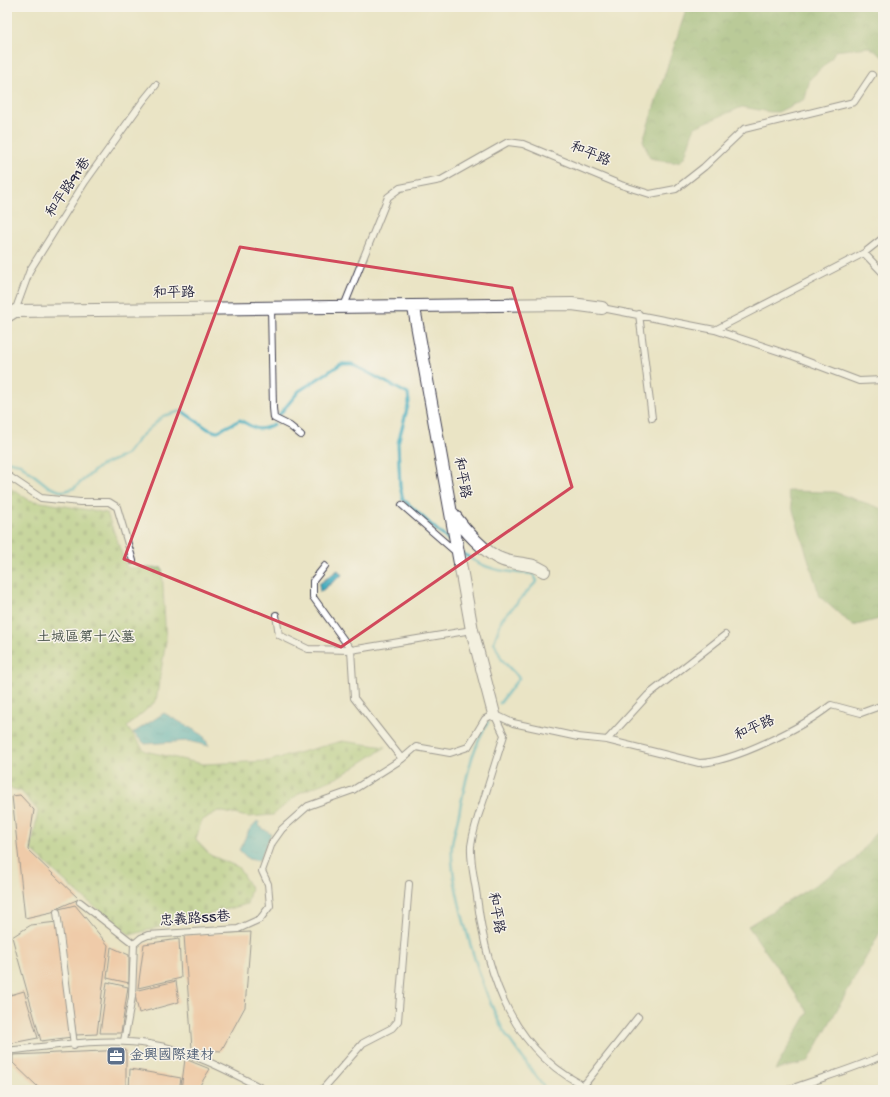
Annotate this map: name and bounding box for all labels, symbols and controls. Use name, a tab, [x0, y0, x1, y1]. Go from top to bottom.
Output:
street label: 和平路	[567, 138, 613, 171]
street label: 和平路91巷	[42, 153, 96, 221]
street label: 和平路	[153, 284, 195, 303]
street label: 和平路	[449, 456, 474, 500]
park label: 土城區第十公墓	[37, 629, 135, 647]
street label: 和平路	[732, 712, 778, 745]
street label: 和平路	[483, 891, 508, 935]
street label: 忠義路55巷	[159, 908, 232, 931]
office icon: 金興國際建材	[105, 1045, 127, 1067]
place label: 金興國際建材	[130, 1047, 214, 1065]

